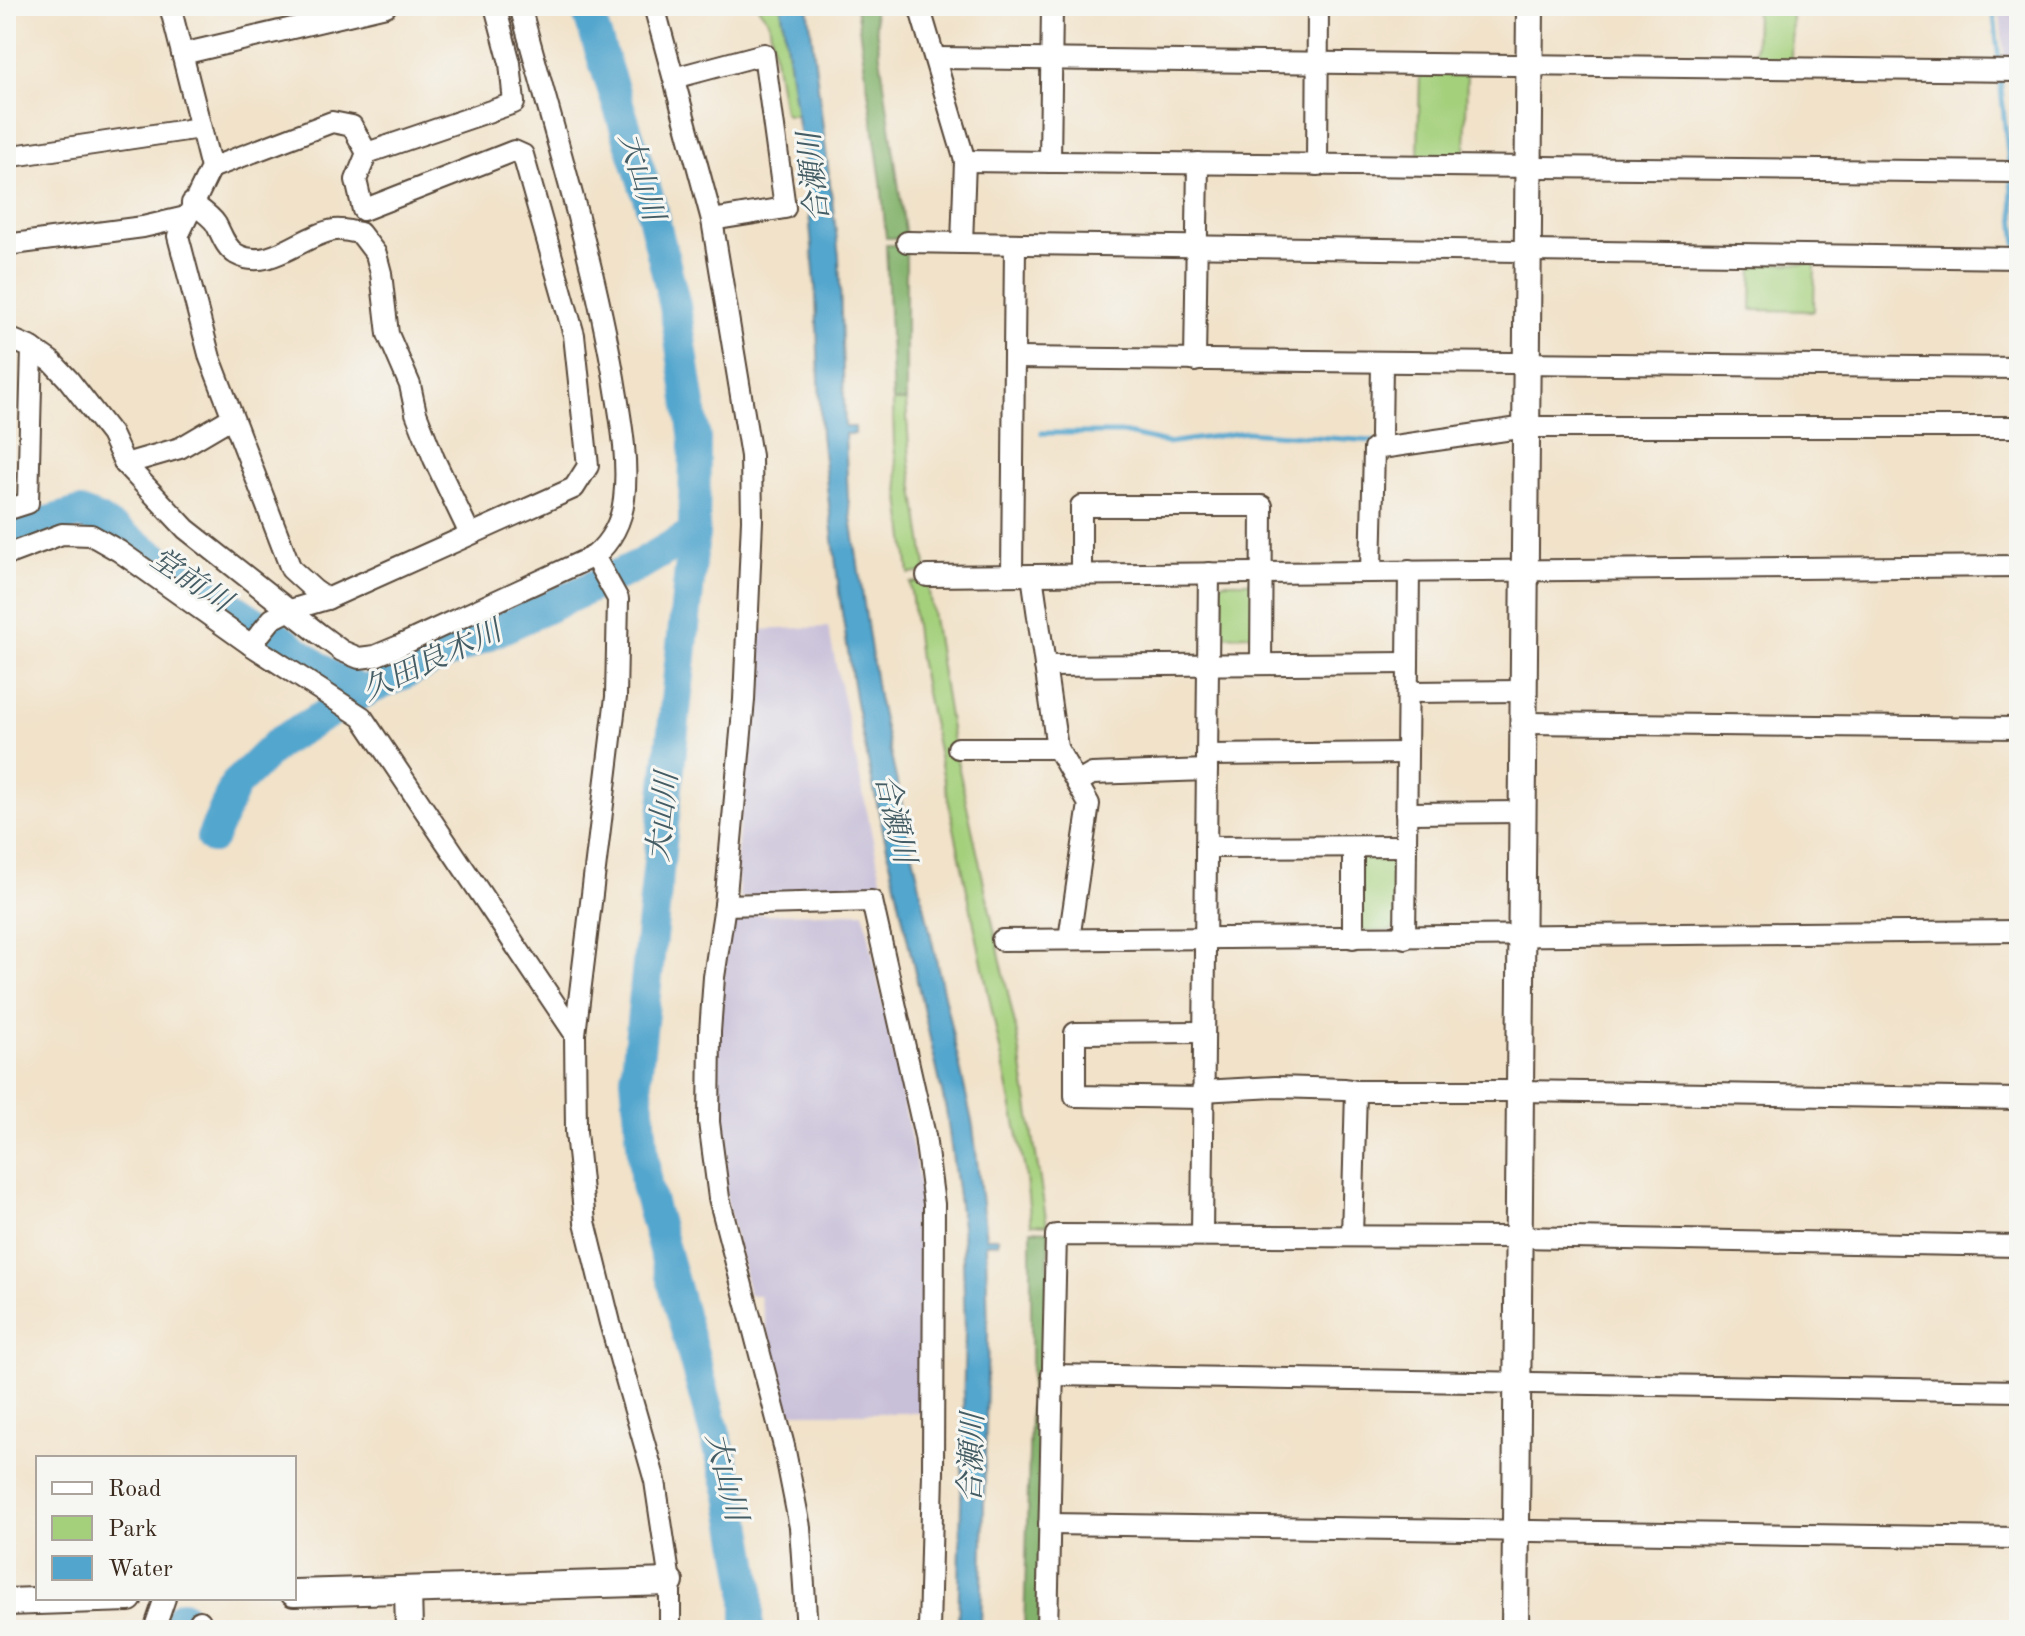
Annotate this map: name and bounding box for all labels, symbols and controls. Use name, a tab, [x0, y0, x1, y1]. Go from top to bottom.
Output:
water label: 合瀬川	[792, 128, 835, 224]
water label: 大山川	[612, 129, 671, 227]
water label: 堂前川	[144, 541, 240, 620]
water label: 久田良木川	[356, 613, 509, 707]
water label: 大山川	[641, 767, 684, 863]
water label: 合瀬川	[869, 771, 922, 869]
water label: 合瀬川	[953, 1409, 990, 1503]
water label: 大山川	[700, 1429, 754, 1527]
legend	[36, 1456, 296, 1600]
text: Road	[108, 1478, 161, 1502]
text: Park	[108, 1518, 157, 1542]
text: Water	[108, 1558, 173, 1582]

